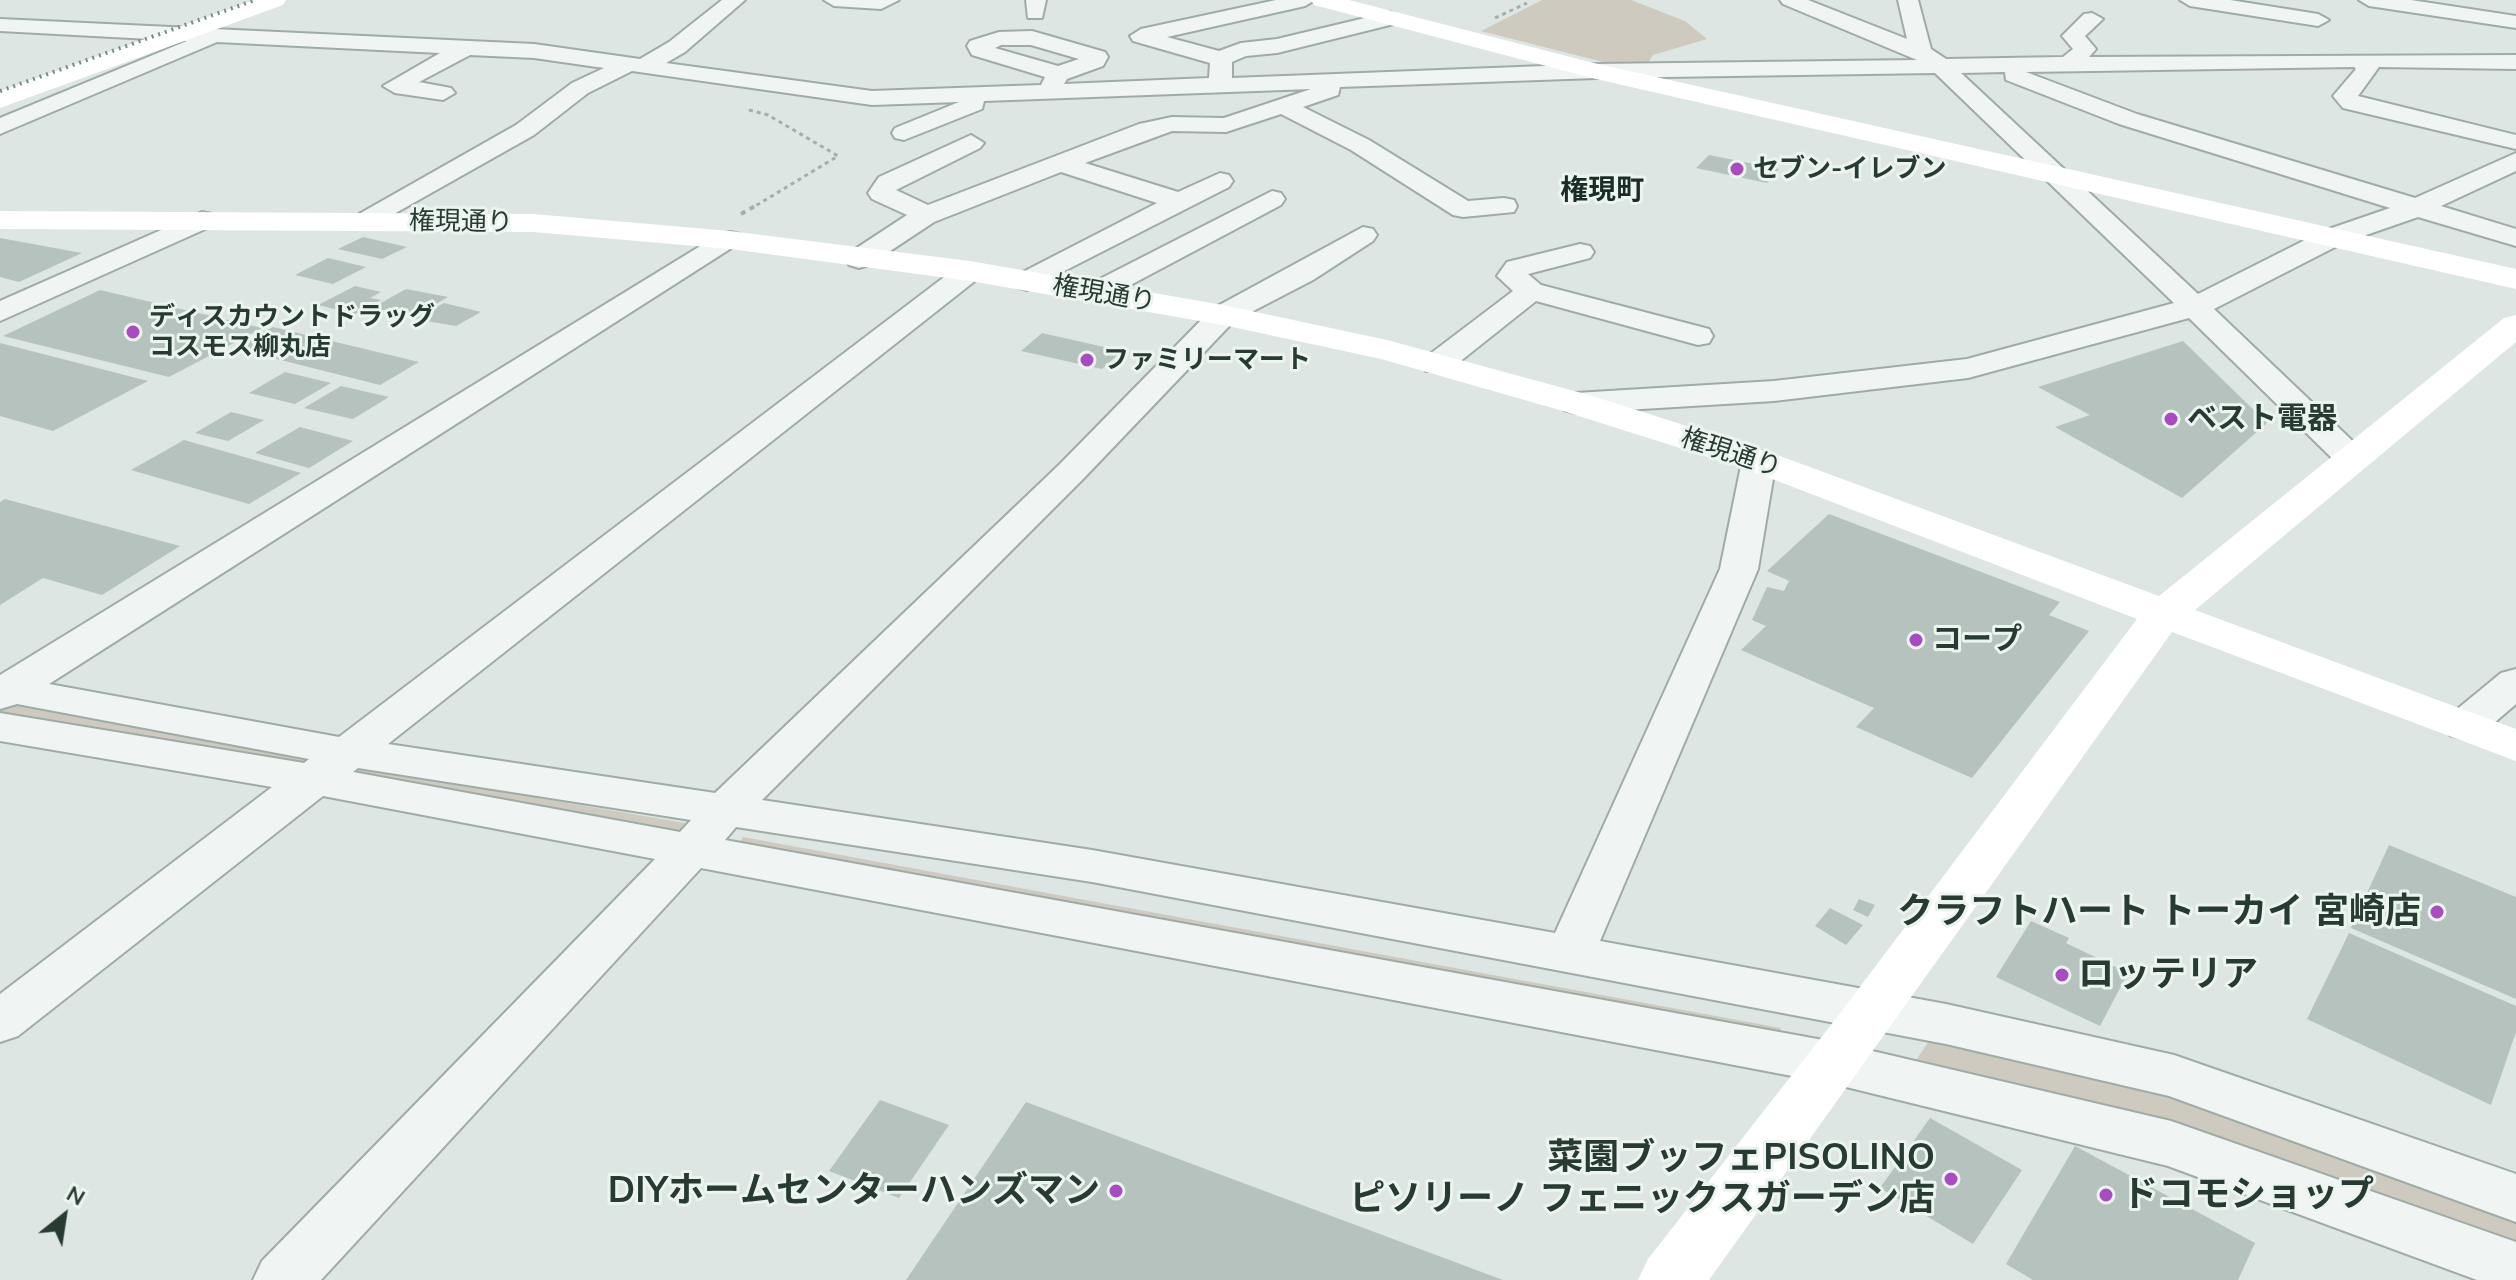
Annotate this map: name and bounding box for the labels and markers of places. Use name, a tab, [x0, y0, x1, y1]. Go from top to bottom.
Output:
place label: セブン-イレブン	[1753, 153, 1946, 185]
marker: セブン-イレブン	[1728, 160, 1746, 178]
place label: ディスカウントドラッグ コスモス柳丸店	[149, 301, 435, 362]
marker: ディスカウントドラッグ コスモス柳丸店	[124, 323, 142, 341]
place label: ファミリーマート	[1103, 344, 1311, 376]
marker: ファミリーマート	[1078, 351, 1096, 369]
place label: ベスト電器	[2187, 401, 2337, 437]
marker: ベスト電器	[2162, 410, 2180, 428]
place label: コープ	[1932, 622, 2022, 658]
marker: コープ	[1907, 631, 1925, 649]
place label: クラフトハート トーカイ 宮崎店	[1897, 890, 2421, 934]
marker: クラフトハート トーカイ 宮崎店	[2428, 903, 2446, 921]
place label: ロッテリア	[2078, 953, 2258, 997]
marker: ロッテリア	[2053, 966, 2071, 984]
place label: 菜園ブッフェPISOLINO ピソリーノ フェニックスガーデン店	[1349, 1136, 1935, 1221]
place label: DIYホームセンターハンズマン	[608, 1169, 1100, 1213]
marker: 菜園ブッフェPISOLINO ピソリーノ フェニックスガーデン店	[1942, 1170, 1960, 1188]
place label: ドコモショップ	[2122, 1173, 2374, 1217]
marker: DIYホームセンターハンズマン	[1107, 1182, 1125, 1200]
marker: ドコモショップ	[2097, 1186, 2115, 1204]

